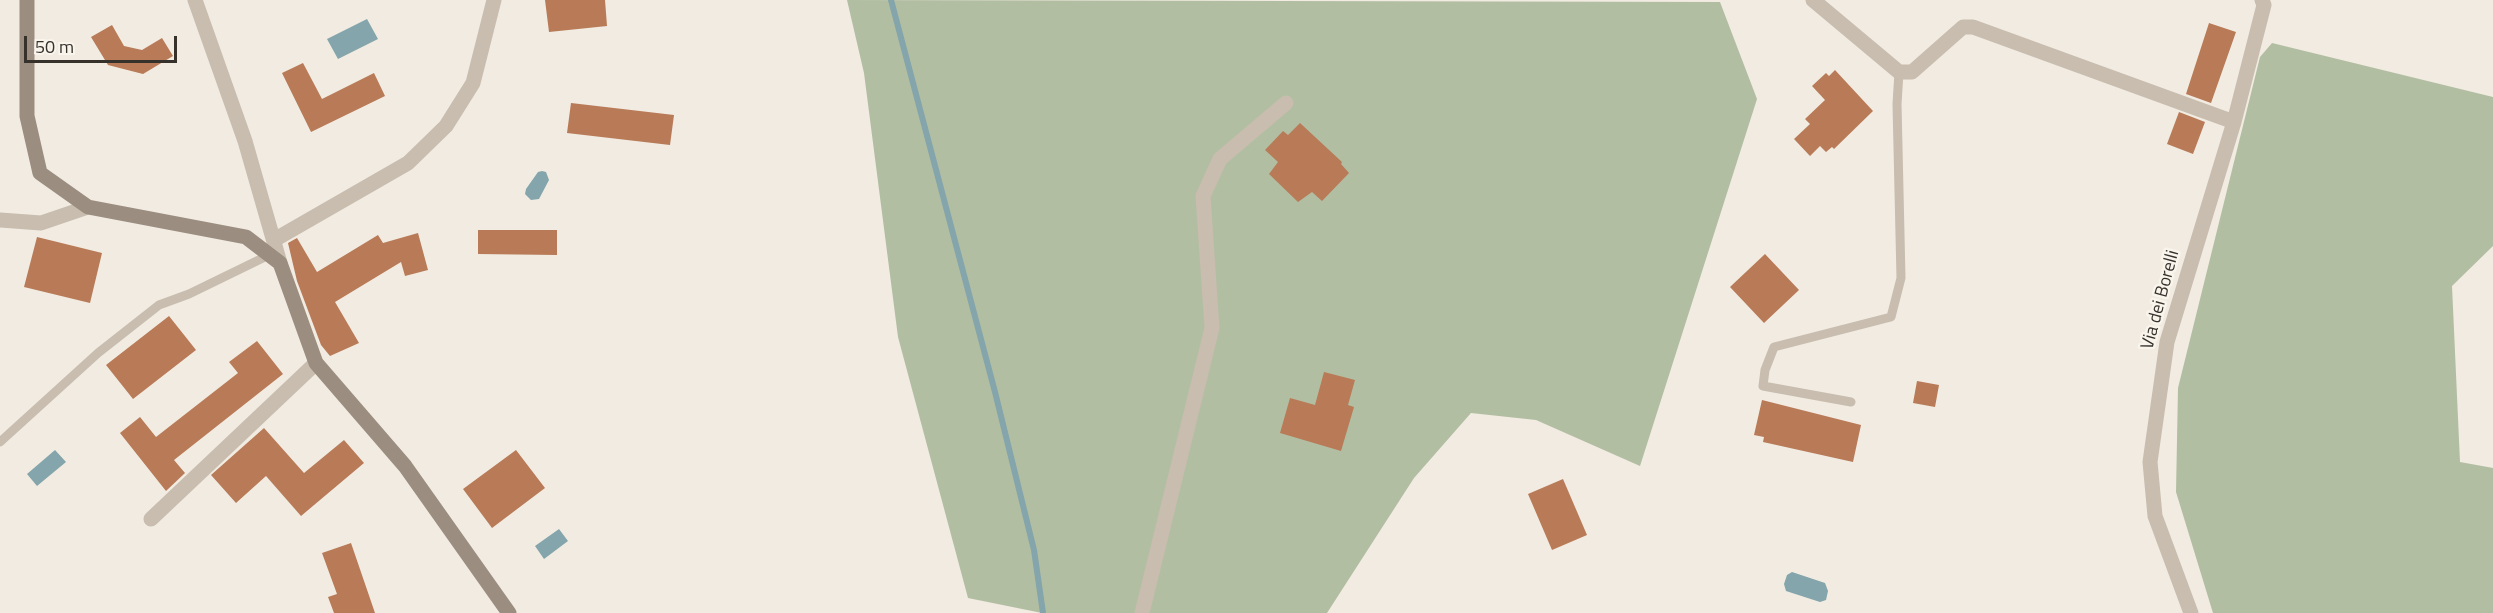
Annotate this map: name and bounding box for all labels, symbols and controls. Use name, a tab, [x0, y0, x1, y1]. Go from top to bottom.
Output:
scale bar	[27, 24, 180, 62]
text: 50 m	[35, 33, 74, 60]
street label: Via dei Borelli	[2137, 248, 2185, 352]

